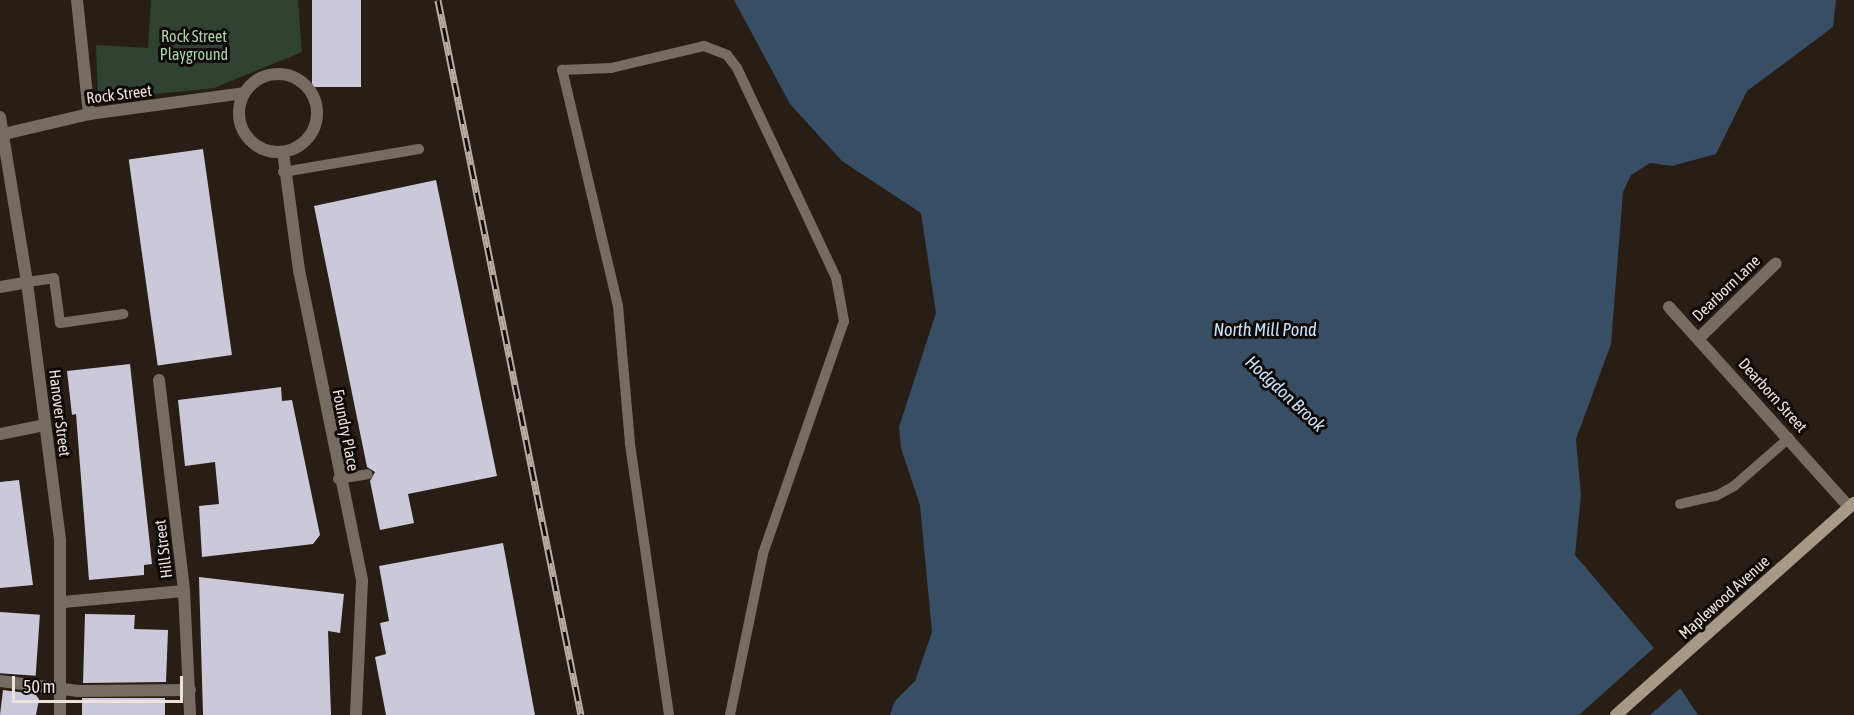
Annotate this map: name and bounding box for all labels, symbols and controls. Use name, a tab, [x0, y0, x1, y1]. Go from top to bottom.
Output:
park label: Rock Street Playground	[160, 26, 228, 64]
street label: Rock Street	[85, 80, 153, 108]
street label: Dearborn Lane	[1688, 251, 1764, 325]
water label: North Mill Pond	[1213, 319, 1317, 341]
water label: Hodgdon Brook	[1240, 351, 1330, 437]
street label: Dearborn Street	[1735, 354, 1811, 436]
street label: Hanover Street	[45, 368, 75, 458]
street label: Foundry Place	[329, 387, 363, 473]
street label: Hill Street	[150, 519, 176, 579]
street label: Maplewood Avenue	[1675, 551, 1773, 643]
scale bar	[15, 664, 186, 702]
text: 50 m	[23, 676, 55, 697]

